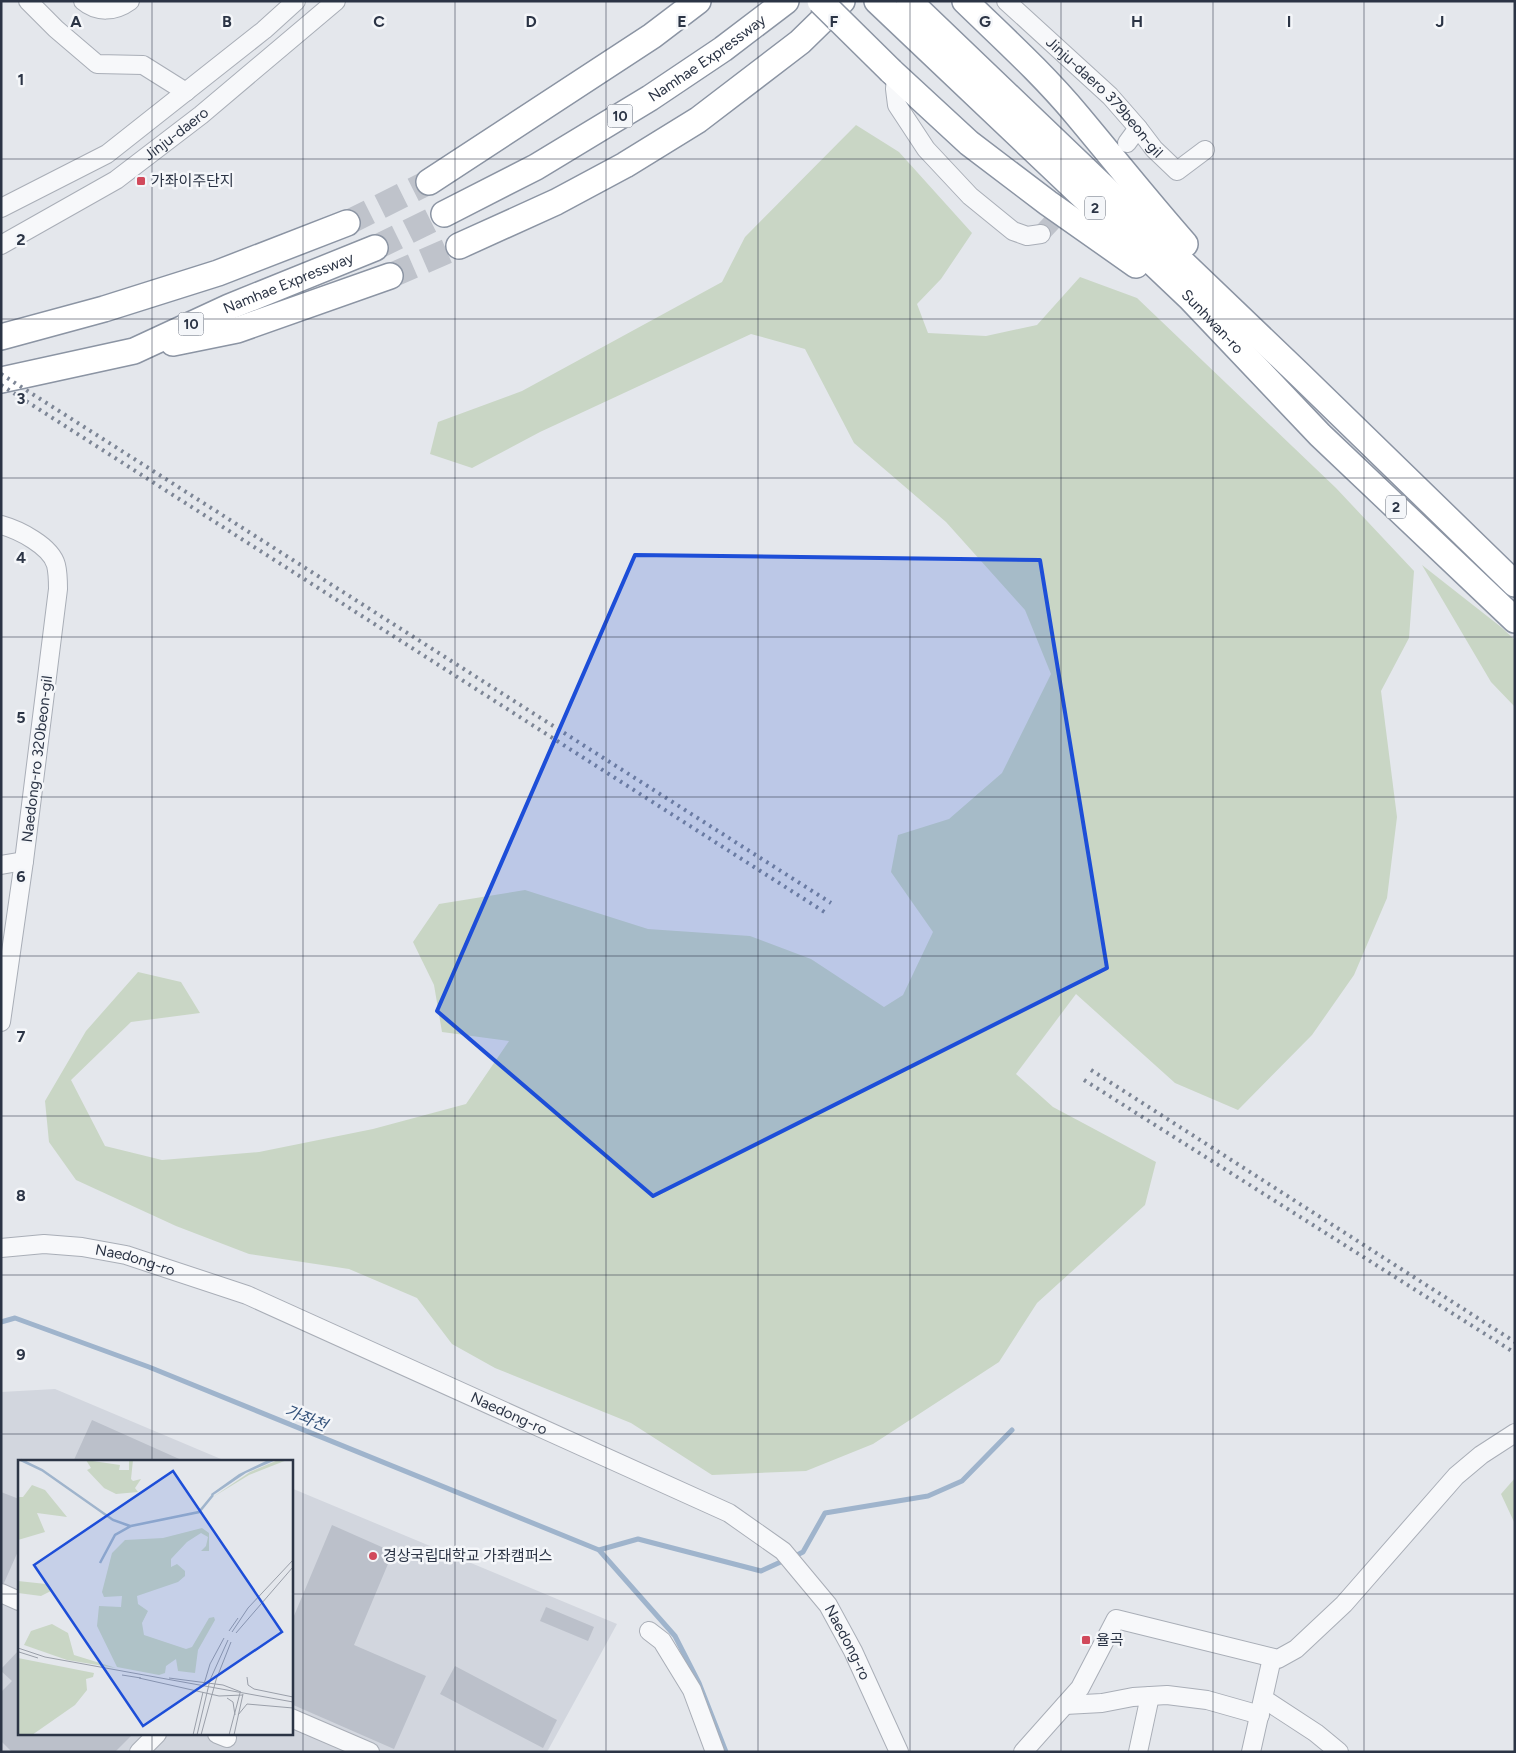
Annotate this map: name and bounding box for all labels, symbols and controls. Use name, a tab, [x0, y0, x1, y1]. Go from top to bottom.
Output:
street label: Namhae Expressway	[645, 10, 769, 104]
text: A	[70, 12, 82, 31]
text: B	[222, 12, 232, 31]
text: C	[373, 12, 385, 31]
text: D	[525, 12, 537, 31]
text: F	[830, 12, 839, 31]
text: G	[979, 12, 991, 31]
text: H	[1131, 12, 1143, 31]
text: I	[1287, 12, 1291, 31]
text: J	[1436, 12, 1444, 31]
street label: Jinju-daero 379beon-gil	[1042, 33, 1167, 162]
text: 1	[18, 70, 24, 89]
street label: Jinju-daero	[140, 103, 213, 164]
road number: 10	[608, 104, 632, 128]
place label: 가좌이주단지	[151, 172, 234, 190]
marker: 가좌이주단지	[135, 175, 147, 187]
road number: 2	[1085, 197, 1105, 220]
text: 2	[16, 230, 26, 249]
street label: Namhae Expressway	[221, 248, 357, 317]
street label: Sunhwan-ro	[1178, 286, 1247, 358]
road number: 10	[178, 312, 204, 336]
text: 3	[17, 389, 26, 408]
road number: 2	[1386, 496, 1406, 518]
text: 4	[16, 548, 26, 567]
street label: Naedong-ro 320beon-gil	[18, 675, 56, 843]
text: 5	[16, 708, 26, 727]
text: 6	[16, 867, 26, 886]
text: 7	[17, 1027, 26, 1046]
text: 8	[16, 1186, 26, 1205]
street label: Naedong-ro	[94, 1241, 178, 1280]
text: 9	[16, 1345, 26, 1364]
street label: Naedong-ro	[468, 1388, 550, 1439]
water label: 가좌천	[282, 1401, 332, 1436]
inset map	[18, 1460, 292, 1736]
place label: 경상국립대학교 가좌캠퍼스	[383, 1547, 553, 1565]
marker: 경상국립대학교 가좌캠퍼스	[367, 1550, 379, 1562]
street label: Naedong-ro	[821, 1602, 874, 1683]
place label: 율곡	[1096, 1631, 1124, 1649]
marker: 율곡	[1080, 1634, 1092, 1646]

